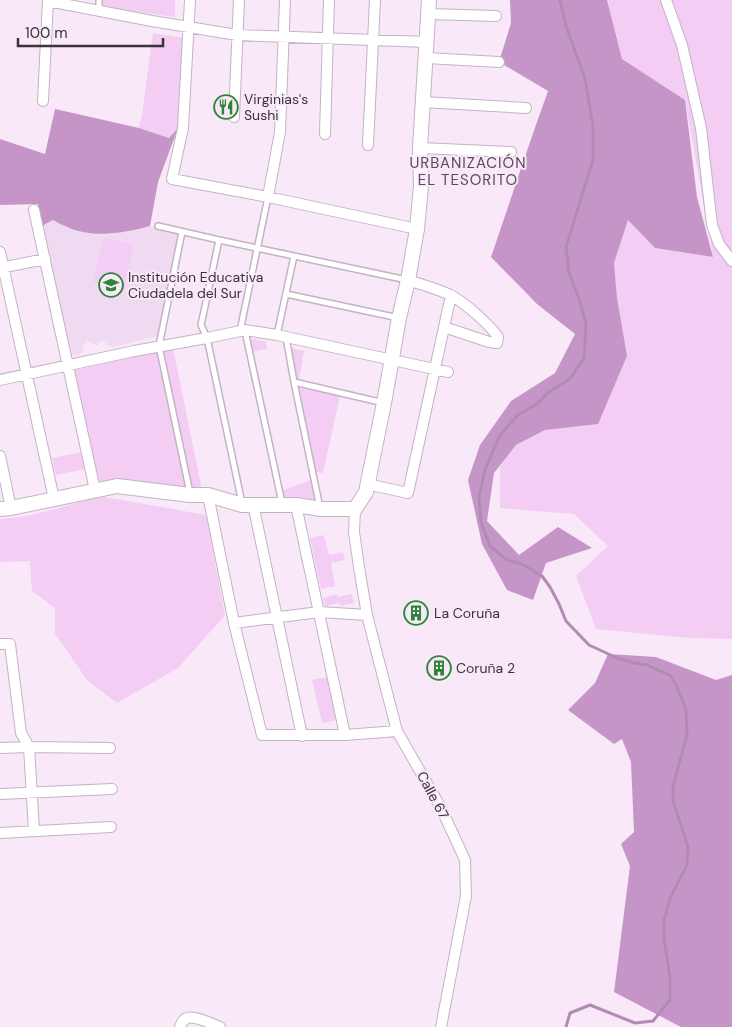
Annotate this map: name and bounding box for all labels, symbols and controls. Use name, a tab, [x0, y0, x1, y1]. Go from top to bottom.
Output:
scale bar	[18, 15, 162, 47]
text: 100 m	[25, 23, 68, 43]
place label: Virginias's Sushi	[244, 90, 308, 124]
restaurant icon: Virginias's Sushi	[213, 94, 239, 120]
district label: URBANIZACIÓN EL TESORITO	[409, 153, 527, 190]
place label: Institución Educativa Ciudadela del Sur	[128, 268, 263, 302]
school or university icon: Institución Educativa Ciudadela del Sur	[98, 272, 124, 298]
building icon: La Coruña	[403, 600, 429, 626]
place label: La Coruña	[434, 604, 500, 622]
building icon: Coruña 2	[426, 655, 452, 681]
place label: Coruña 2	[456, 659, 515, 677]
street label: Calle 67	[413, 768, 453, 822]

